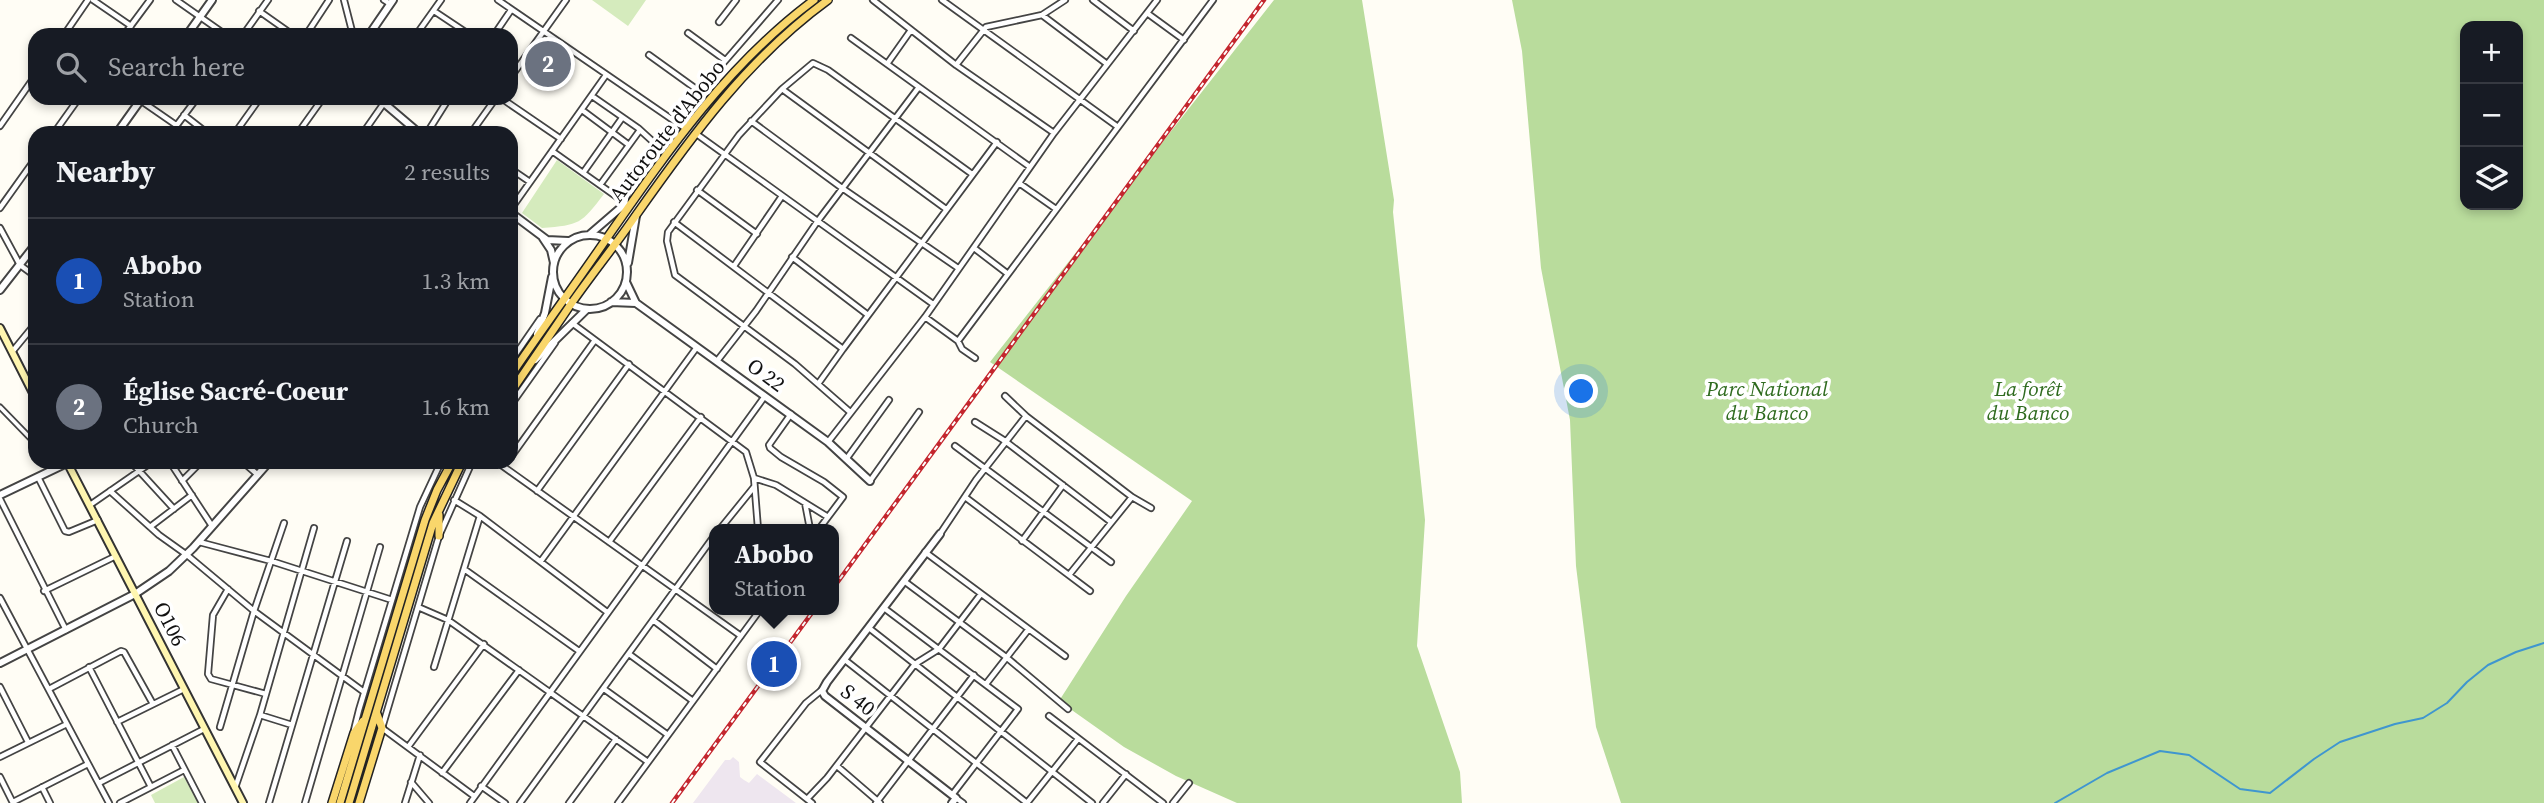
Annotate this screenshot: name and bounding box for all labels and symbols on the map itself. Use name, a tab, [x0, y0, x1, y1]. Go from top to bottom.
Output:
pin: 2	[525, 38, 571, 90]
street label: Autoroute d'Abobo	[602, 53, 731, 208]
street label: O 22	[741, 351, 791, 398]
your location	[1564, 374, 1598, 408]
park label: Parc National du Banco	[1705, 374, 1828, 427]
park label: La forêt du Banco	[1987, 374, 2069, 427]
street label: O106	[147, 597, 194, 651]
pin: 1	[751, 638, 797, 690]
street label: S 40	[835, 677, 882, 722]

